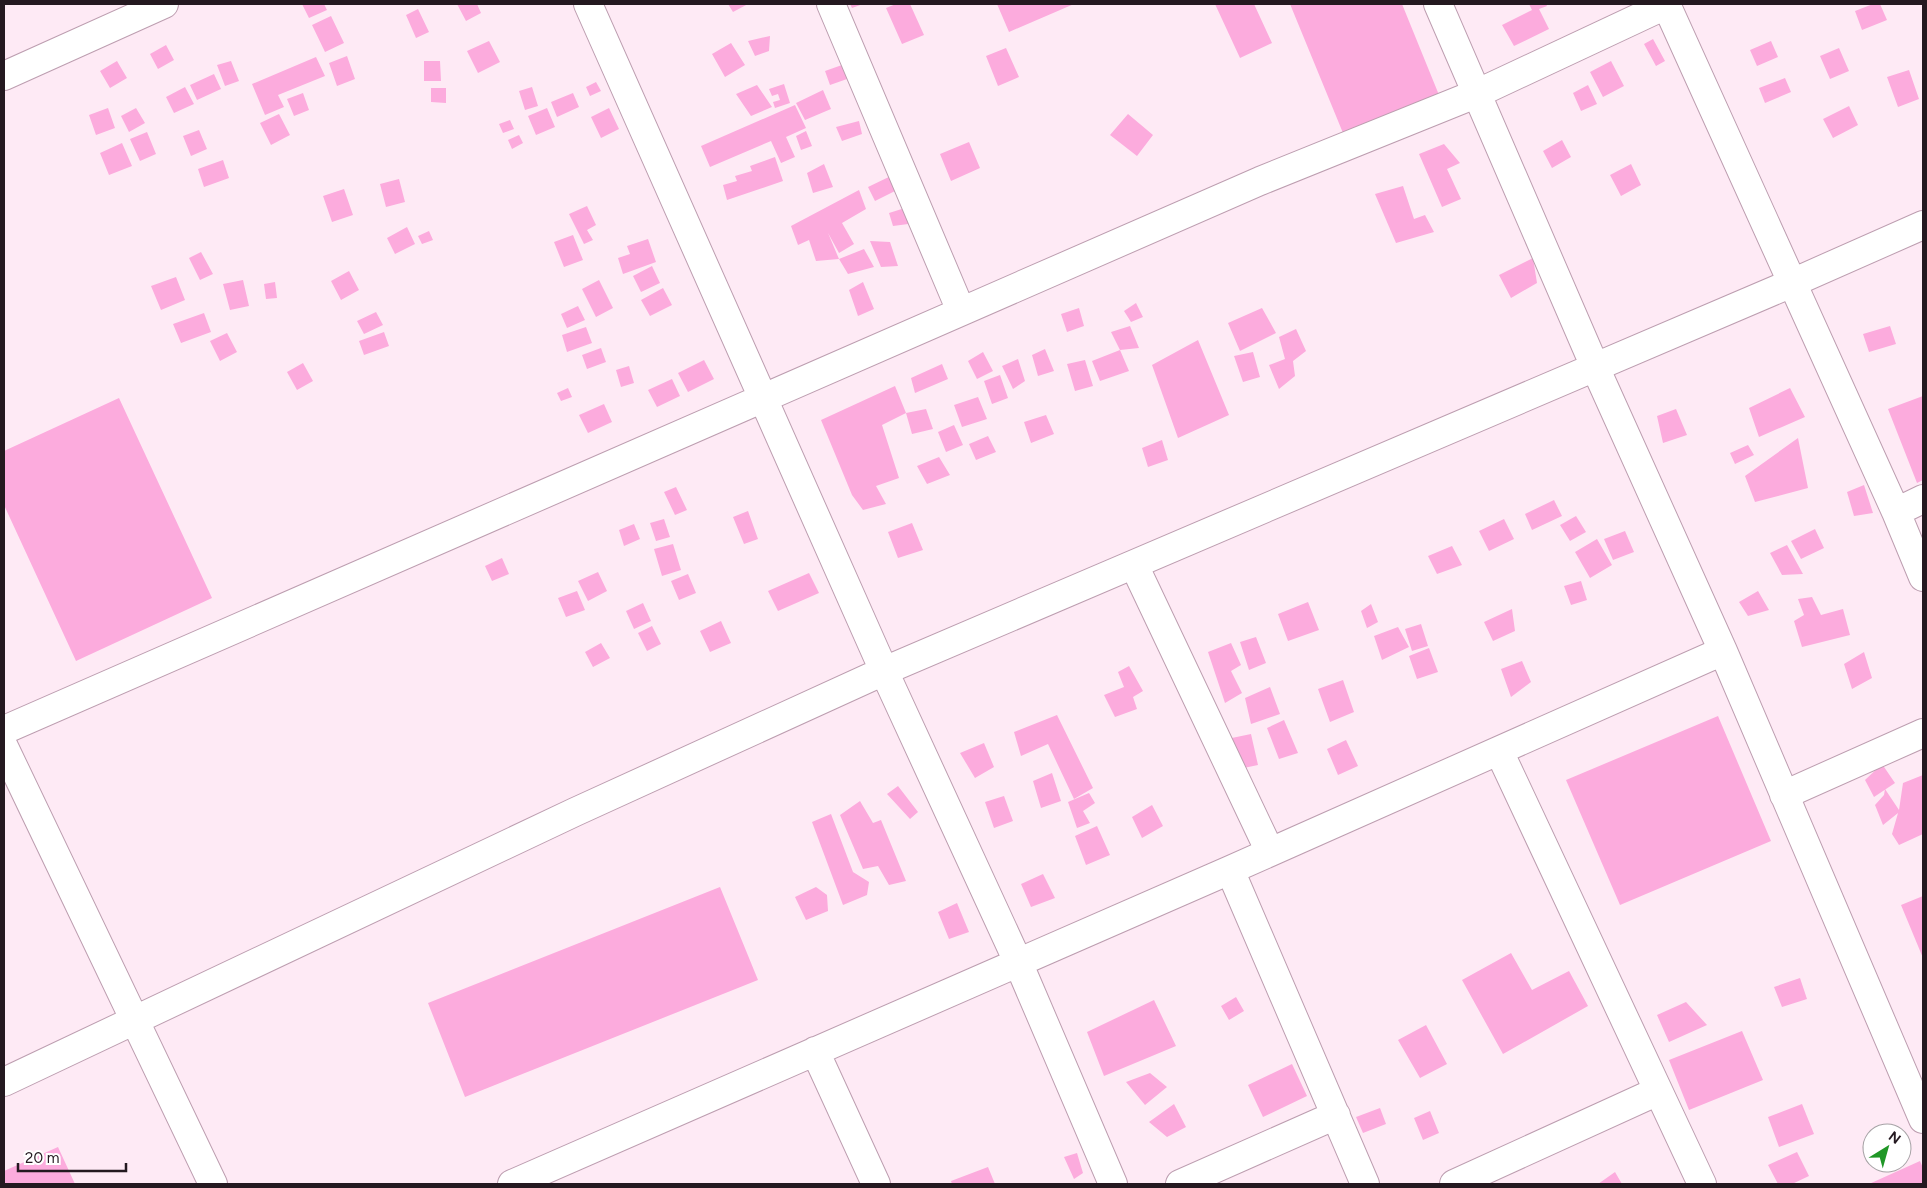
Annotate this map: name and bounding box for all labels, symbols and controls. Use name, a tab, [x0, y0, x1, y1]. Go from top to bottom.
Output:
north arrow	[1862, 1123, 1912, 1173]
text: N	[1885, 1128, 1904, 1148]
scale bar	[18, 1140, 125, 1172]
text: 20 m	[25, 1149, 59, 1167]

